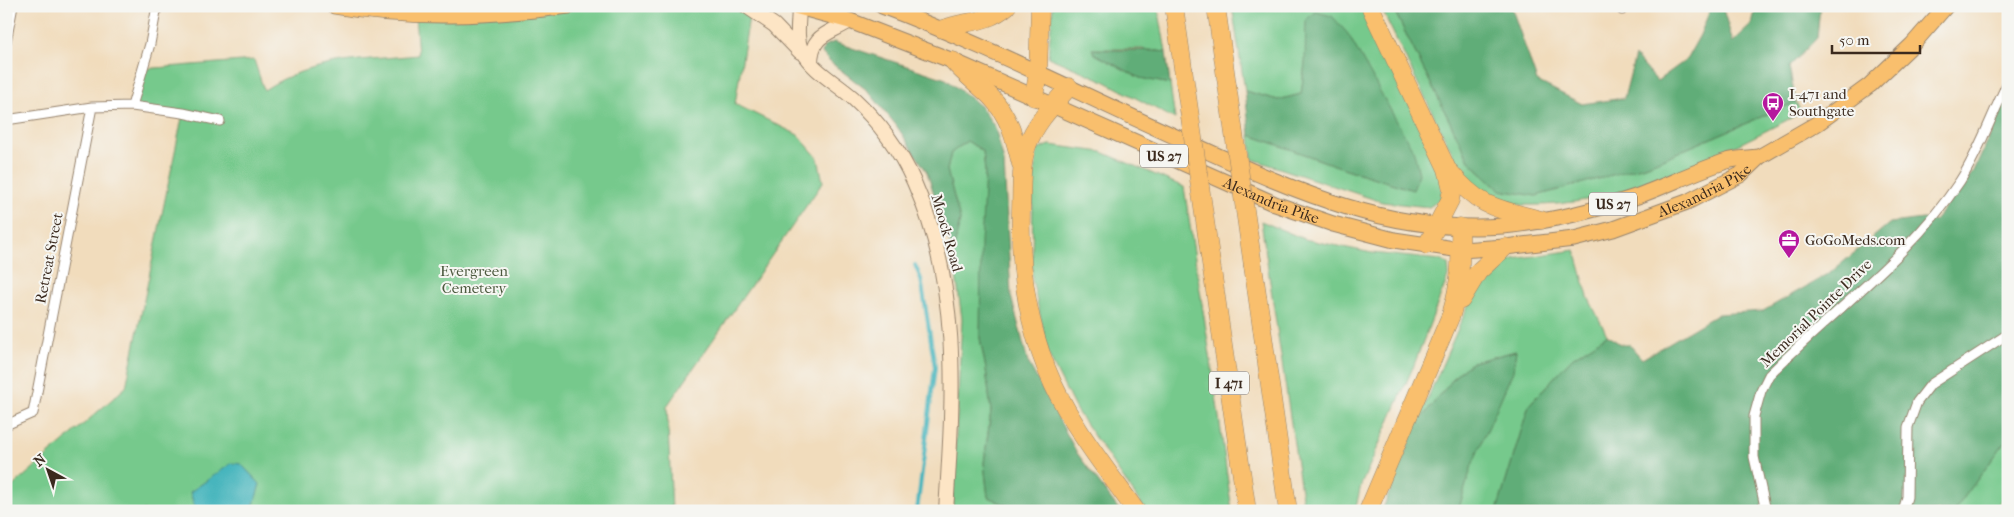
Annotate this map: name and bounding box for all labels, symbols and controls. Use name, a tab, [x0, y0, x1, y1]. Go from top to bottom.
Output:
scale bar	[1832, 22, 1919, 54]
text: 50 m	[1839, 31, 1870, 49]
place label: I-471 and Southgate	[1789, 85, 1855, 120]
bus stop icon: I-471 and Southgate	[1761, 91, 1785, 122]
road number: US 27	[1140, 144, 1188, 168]
street label: Alexandria Pike	[1654, 160, 1755, 221]
street label: Alexandria Pike	[1219, 173, 1322, 228]
street label: Moock Road	[927, 192, 967, 275]
road number: US 27	[1589, 192, 1637, 215]
street label: Retreat Street	[31, 210, 67, 305]
office icon: GoGoMeds.com	[1777, 228, 1801, 259]
place label: GoGoMeds.com	[1805, 231, 1906, 249]
street label: Memorial Pointe Drive	[1757, 255, 1876, 371]
park label: Evergreen Cemetery	[440, 262, 508, 297]
road number: I 471	[1209, 372, 1249, 394]
north arrow	[22, 444, 72, 494]
text: N	[30, 450, 50, 470]

